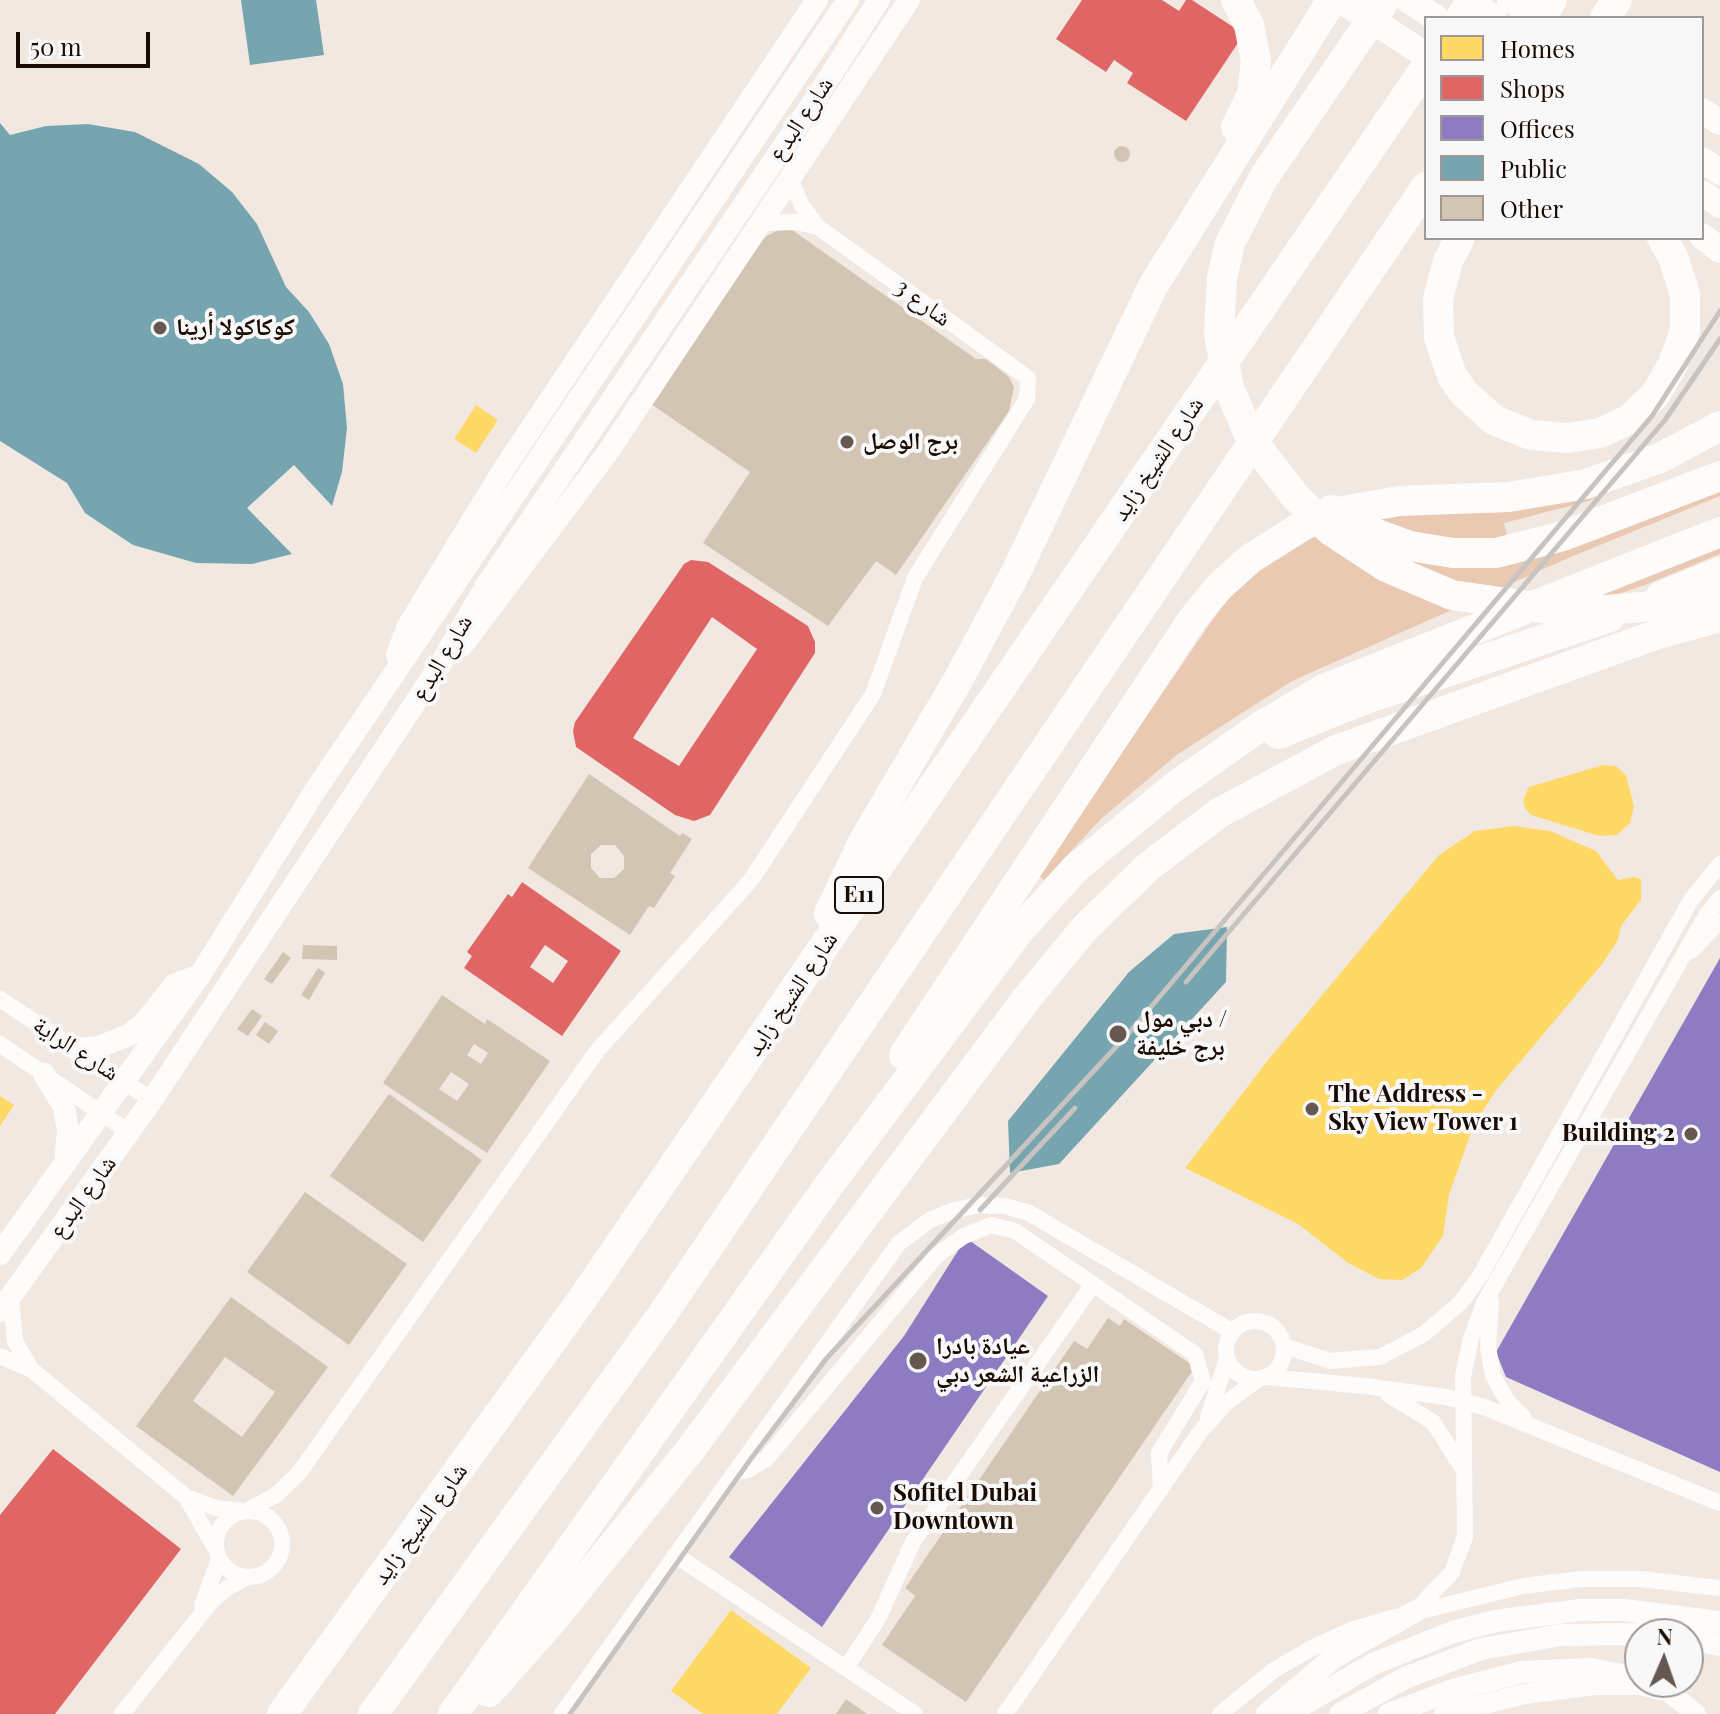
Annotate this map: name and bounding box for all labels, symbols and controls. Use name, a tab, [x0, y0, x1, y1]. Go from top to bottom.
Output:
scale bar	[20, 16, 154, 66]
legend	[1424, 16, 1704, 240]
text: 50 m	[30, 30, 82, 62]
text: Homes	[1500, 32, 1575, 64]
street label: شارع البدع	[762, 71, 840, 167]
text: Shops	[1500, 72, 1565, 104]
text: Offices	[1500, 112, 1575, 144]
text: Public	[1500, 152, 1567, 184]
text: Other	[1500, 192, 1563, 224]
street label: شارع 3	[889, 273, 957, 333]
place label: كوكاكولا أرينا	[176, 314, 295, 342]
marker: كوكاكولا أرينا	[151, 319, 169, 337]
street label: شارع الشيخ زايد	[1106, 391, 1210, 527]
place label: برج الوصل	[863, 428, 958, 456]
marker: برج الوصل	[838, 433, 856, 451]
street label: شارع البدع	[405, 610, 479, 706]
road number: E11	[835, 877, 883, 913]
street label: شارع الشيخ زايد	[740, 926, 844, 1062]
place label: دبي مول / برج خليفة	[1136, 1006, 1227, 1062]
street label: شارع الراية	[28, 1011, 124, 1087]
marker: دبي مول / برج خليفة	[1107, 1023, 1129, 1045]
place label: The Address - Sky View Tower 1	[1328, 1081, 1518, 1137]
marker: The Address - Sky View Tower 1	[1303, 1100, 1321, 1118]
place label: Building 2	[1562, 1120, 1675, 1148]
marker: Building 2	[1682, 1125, 1700, 1143]
street label: شارع البدع	[43, 1150, 123, 1244]
place label: عيادة بادرا الزراعية الشعر دبي	[936, 1333, 1099, 1389]
marker: عيادة بادرا الزراعية الشعر دبي	[907, 1350, 929, 1372]
street label: شارع الشيخ زايد	[366, 1457, 474, 1591]
place label: Sofitel Dubai Downtown	[893, 1480, 1037, 1536]
marker: Sofitel Dubai Downtown	[868, 1499, 886, 1517]
north arrow	[1624, 1618, 1704, 1698]
text: N	[1656, 1621, 1673, 1651]

